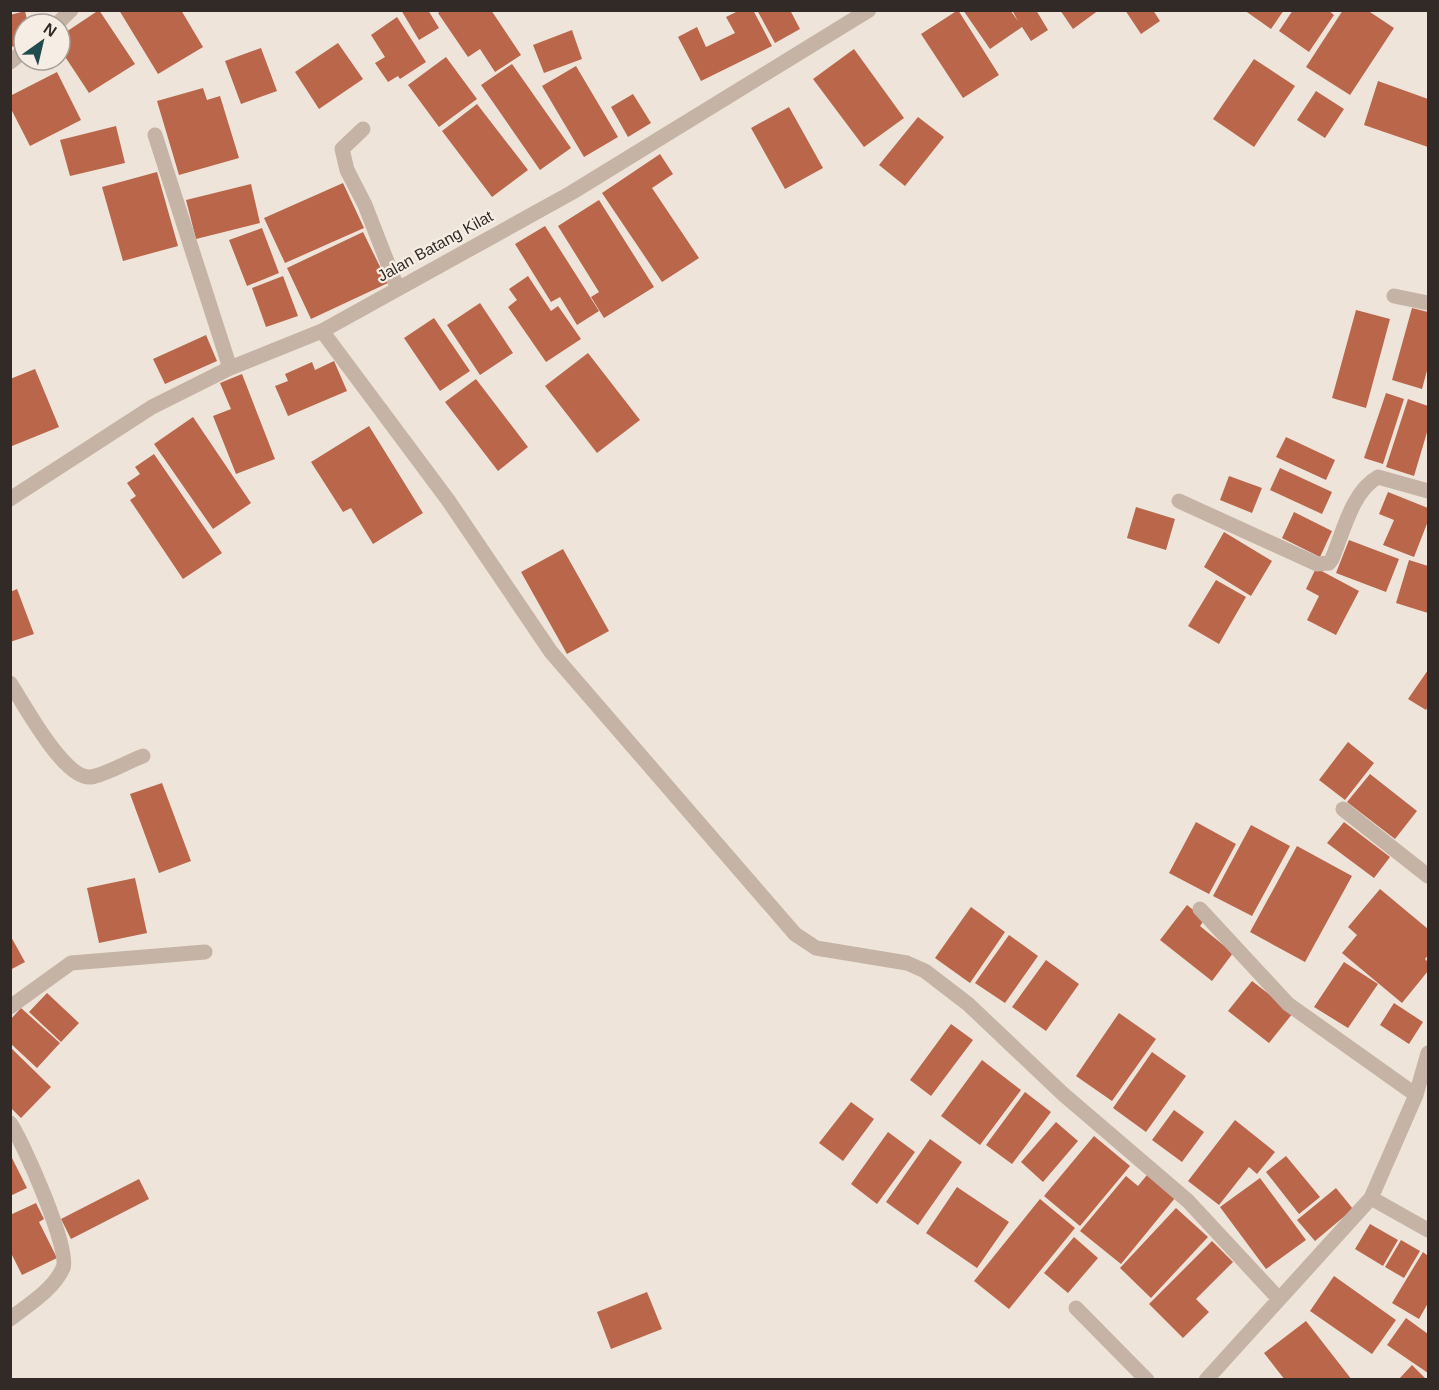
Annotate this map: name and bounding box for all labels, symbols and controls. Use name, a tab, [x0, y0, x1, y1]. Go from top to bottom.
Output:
north arrow	[12, 12, 72, 72]
text: N	[41, 20, 60, 40]
street label: Jalan Batang Kilat	[374, 207, 496, 285]

